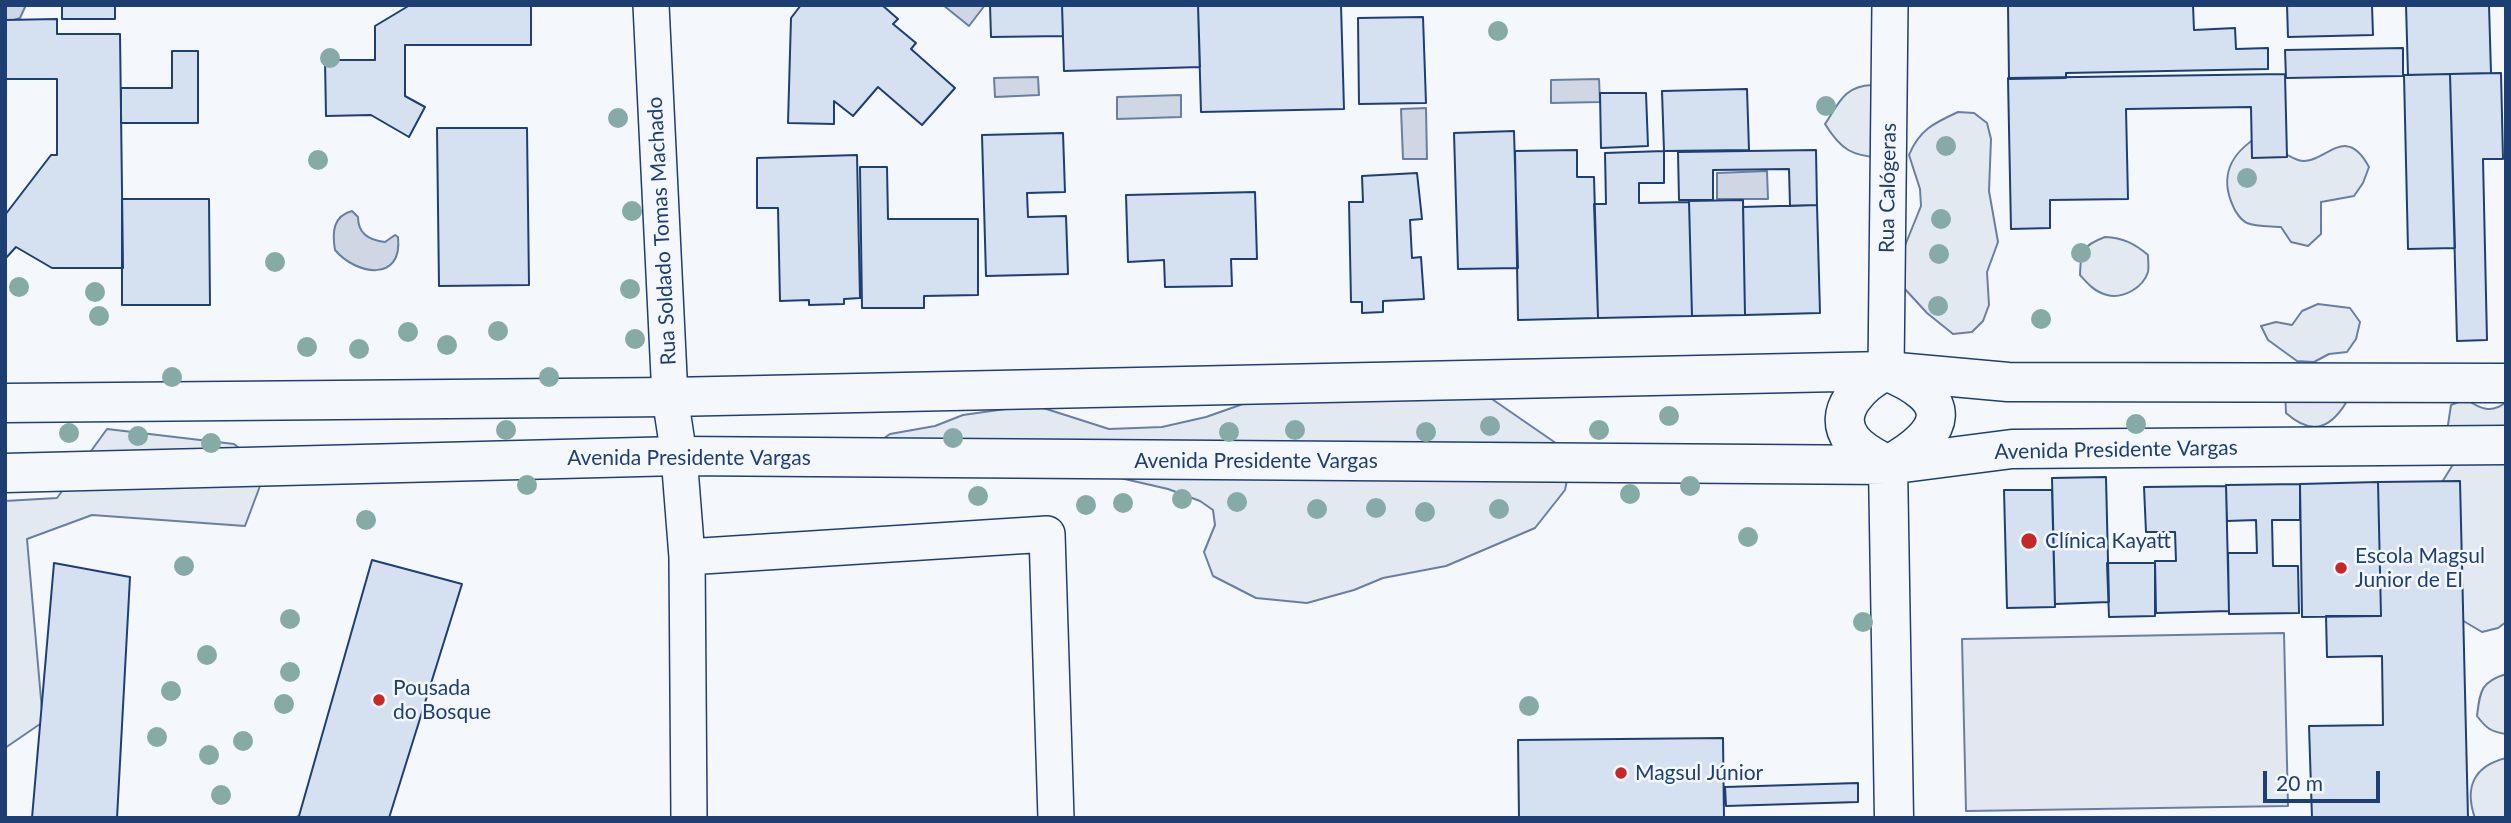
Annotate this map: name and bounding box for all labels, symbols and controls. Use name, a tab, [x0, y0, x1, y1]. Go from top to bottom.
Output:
street label: Rua Soldado Tomas Machado	[642, 96, 682, 366]
street label: Rua Calógeras	[1874, 123, 1902, 253]
street label: Avenida Presidente Vargas	[1994, 435, 2238, 465]
street label: Avenida Presidente Vargas	[567, 445, 811, 471]
street label: Avenida Presidente Vargas	[1134, 448, 1378, 474]
place label: Clínica Kayatt	[2045, 528, 2171, 554]
marker: Clínica Kayatt	[2019, 531, 2039, 551]
place label: Escola Magsul Junior de EI	[2355, 543, 2485, 593]
marker: Escola Magsul Junior de EI	[2333, 560, 2349, 576]
place label: Pousada do Bosque	[393, 675, 491, 725]
marker: Pousada do Bosque	[371, 692, 387, 708]
scale bar	[2266, 756, 2383, 800]
place label: Magsul Júnior	[1635, 760, 1763, 786]
marker: Magsul Júnior	[1613, 765, 1629, 781]
text: 20 m	[2276, 770, 2323, 795]

